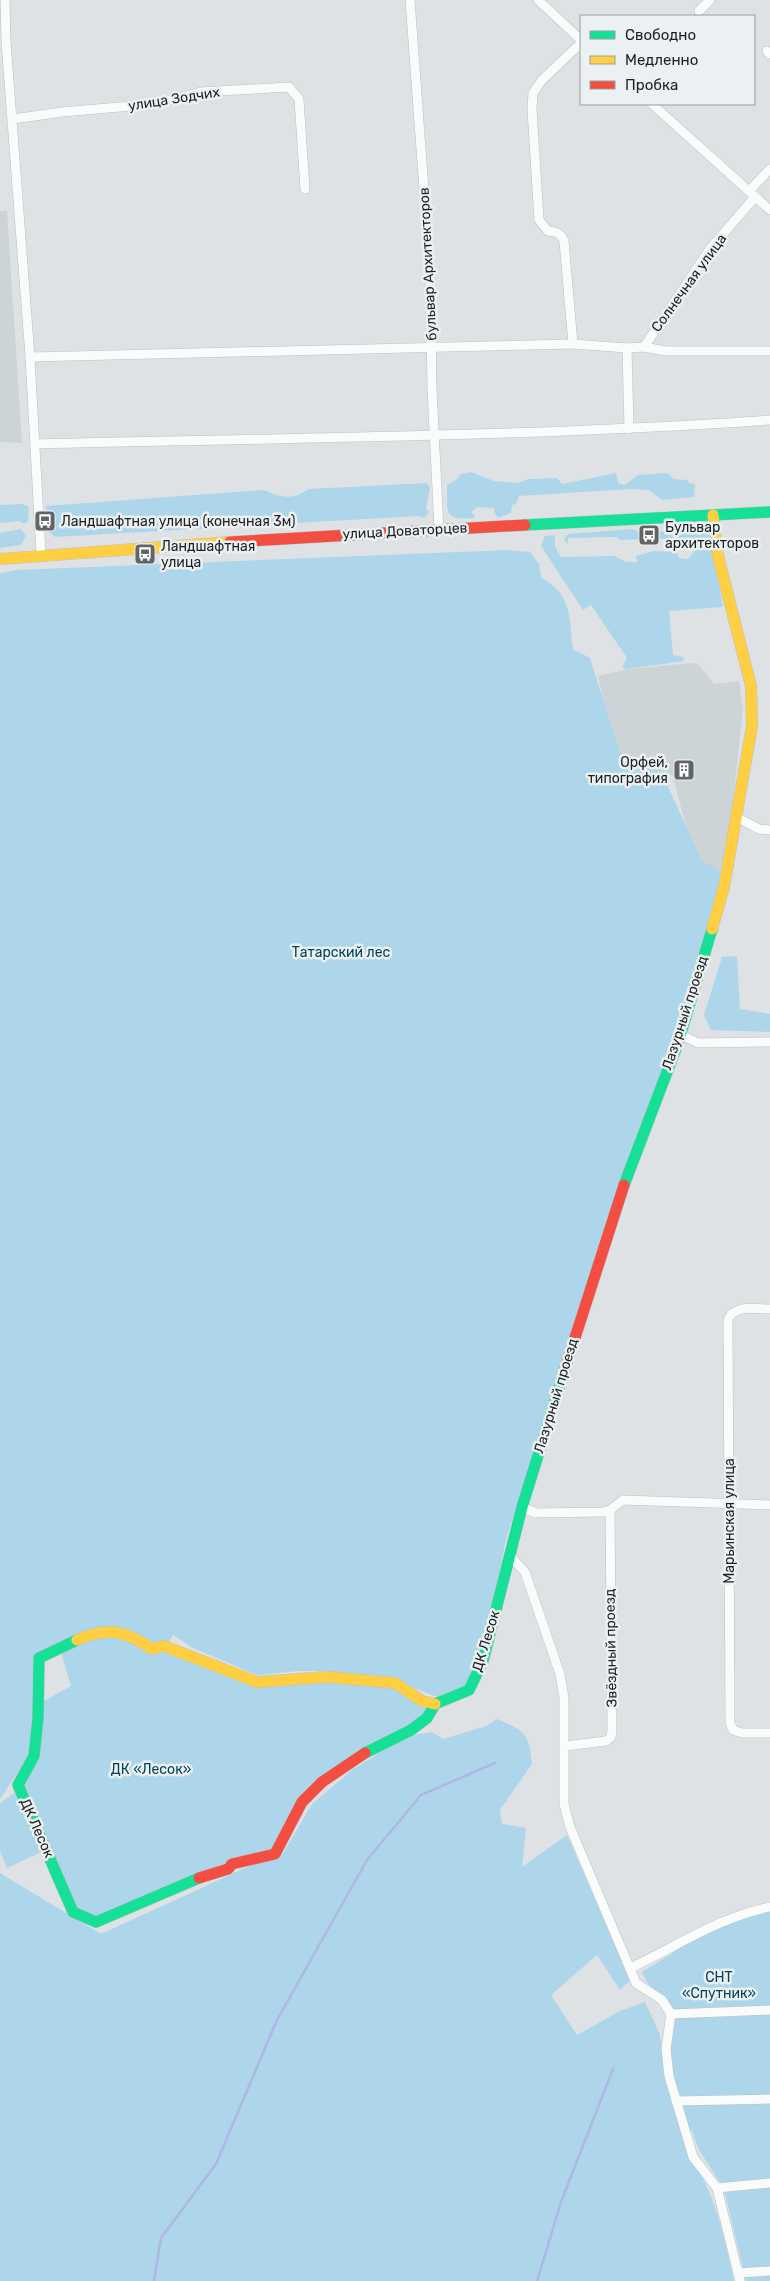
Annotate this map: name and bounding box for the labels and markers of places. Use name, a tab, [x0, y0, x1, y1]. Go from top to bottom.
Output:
bus stop icon: Ландшафтная улица (конечная 3м)	[33, 509, 57, 533]
place label: Ландшафтная улица (конечная 3м)	[61, 513, 296, 530]
place label: Бульвар архитекторов	[665, 519, 759, 552]
bus stop icon: Бульвар архитекторов	[637, 523, 661, 547]
place label: Ландшафтная улица	[161, 538, 255, 571]
bus stop icon: Ландшафтная улица	[133, 542, 157, 566]
place label: Орфей, типография	[588, 754, 668, 787]
building icon: Орфей, типография	[672, 758, 696, 782]

